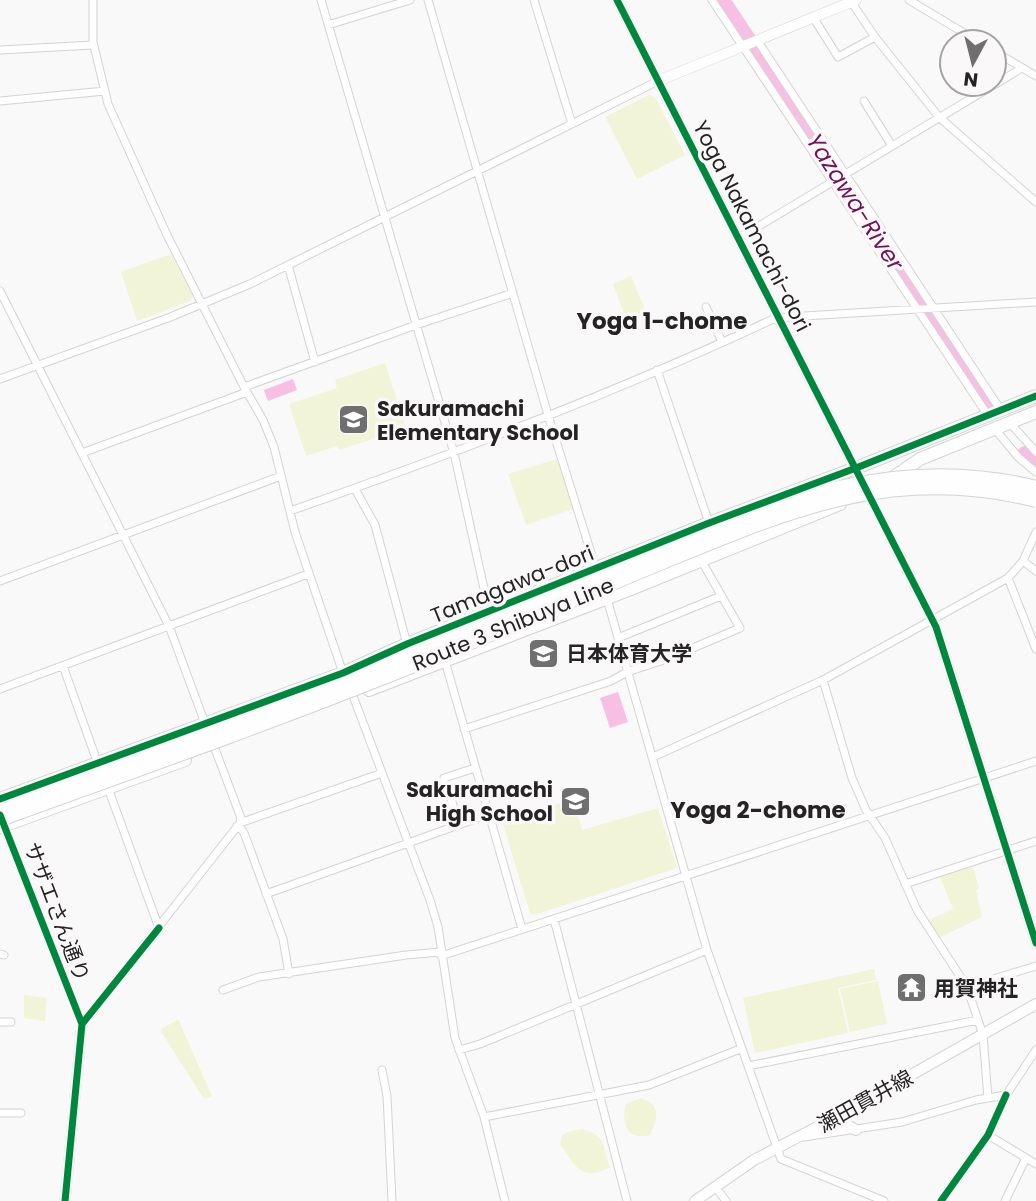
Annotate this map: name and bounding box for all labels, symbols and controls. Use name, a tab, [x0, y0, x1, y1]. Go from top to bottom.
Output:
north arrow	[938, 28, 1008, 98]
text: N	[962, 65, 980, 94]
street label: Yoga Nakamachi-dori	[686, 116, 818, 336]
water label: Yazawa-River	[799, 127, 912, 278]
district label: Yoga 1-chome	[577, 305, 747, 337]
place label: Sakuramachi Elementary School	[377, 394, 579, 447]
school or university icon: Sakuramachi Elementary School	[337, 403, 371, 437]
street label: Tamagawa-dori	[426, 538, 598, 630]
street label: Route 3 Shibuya Line	[408, 570, 618, 678]
school or university icon: 日本体育大学	[526, 636, 560, 670]
place label: 日本体育大学	[566, 639, 692, 668]
place label: Sakuramachi High School	[406, 775, 553, 828]
school or university icon: Sakuramachi High School	[559, 784, 593, 818]
district label: Yoga 2-chome	[670, 794, 846, 826]
street label: サザエさん通り	[17, 838, 97, 986]
temple icon: 用賀神社	[894, 971, 928, 1005]
place label: 用賀神社	[934, 974, 1018, 1003]
street label: 瀬田貫井線	[812, 1063, 918, 1139]

